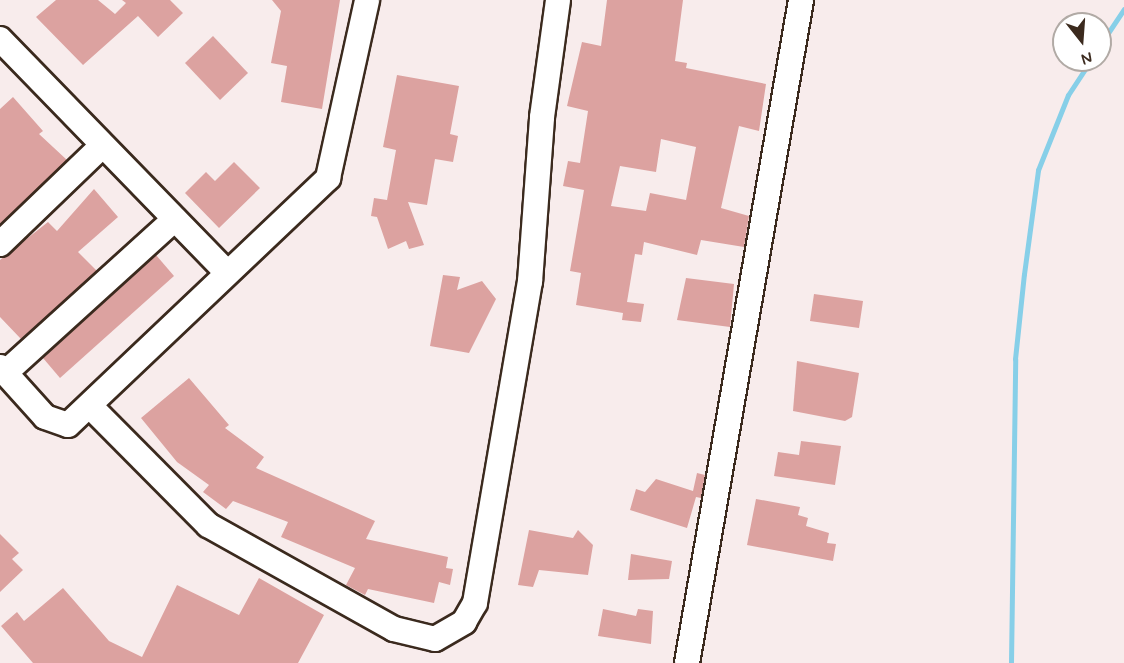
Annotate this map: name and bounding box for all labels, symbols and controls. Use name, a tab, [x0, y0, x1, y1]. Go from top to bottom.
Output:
north arrow	[1052, 12, 1112, 72]
text: N	[1079, 46, 1095, 69]

